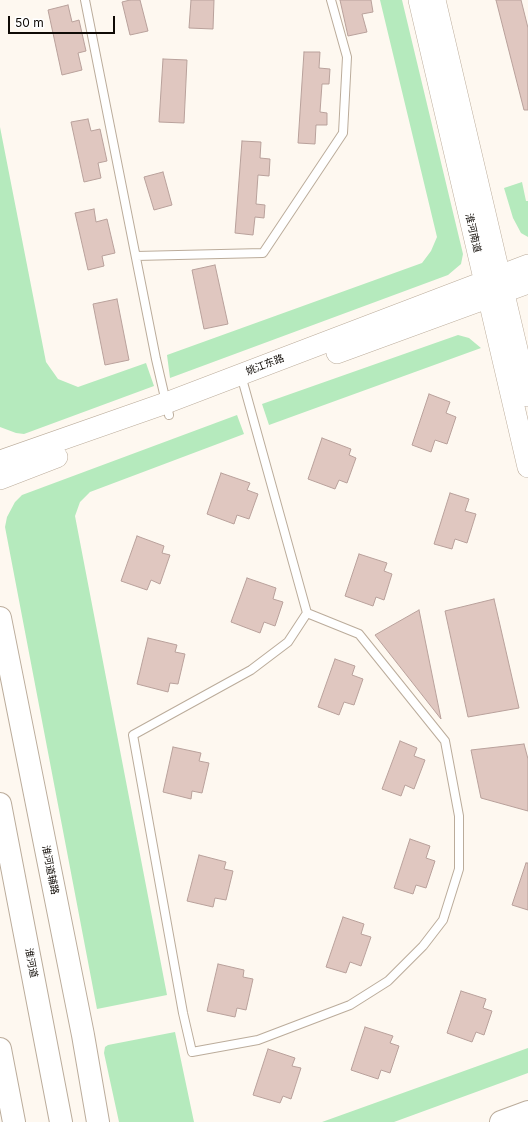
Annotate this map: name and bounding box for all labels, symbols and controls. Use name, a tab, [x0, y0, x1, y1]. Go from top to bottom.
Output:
scale bar	[10, 8, 117, 34]
text: 50 m	[15, 15, 44, 30]
street label: 淮河南道	[463, 212, 483, 254]
street label: 姚江东路	[244, 352, 286, 378]
street label: 淮河道辅路	[39, 844, 61, 896]
street label: 淮河道	[22, 947, 40, 979]

